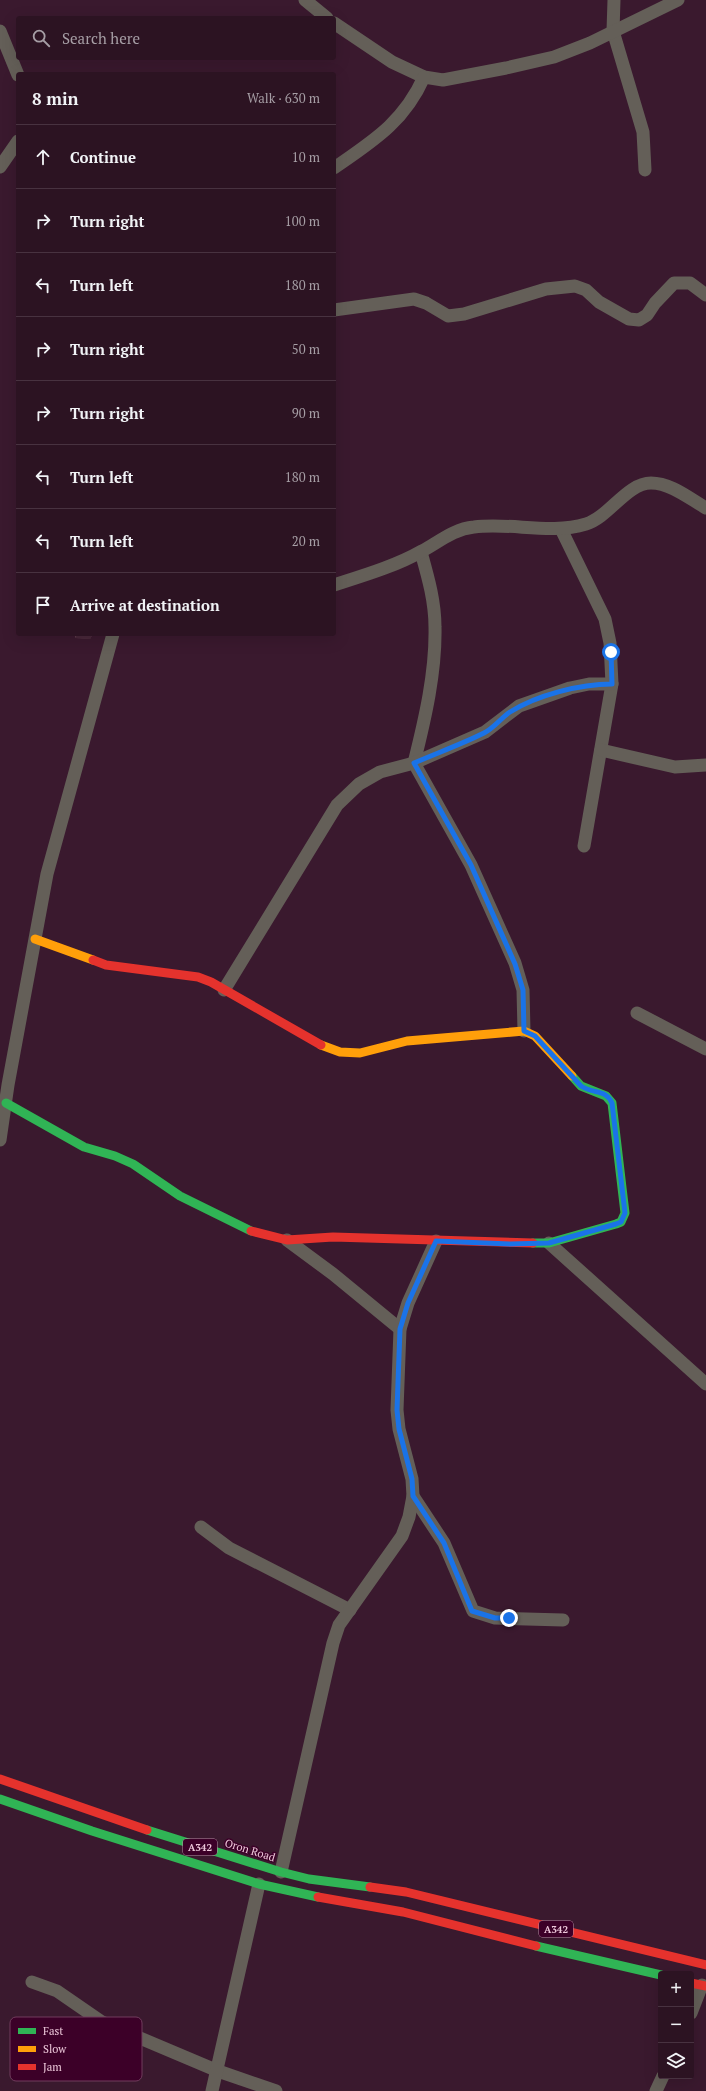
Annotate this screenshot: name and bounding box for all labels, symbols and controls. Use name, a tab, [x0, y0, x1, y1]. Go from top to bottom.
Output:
search box	[16, 16, 336, 60]
icon: search	[30, 27, 52, 49]
text: Search here	[62, 28, 140, 48]
text: 8 min	[32, 87, 79, 110]
text: Walk · 630 m	[247, 89, 320, 107]
icon: ahead	[32, 146, 54, 168]
text: Continue	[70, 147, 136, 167]
text: 10 m	[292, 148, 320, 166]
icon: right	[32, 210, 54, 232]
text: Turn right	[70, 211, 145, 231]
text: 100 m	[285, 212, 320, 230]
icon: left	[32, 274, 54, 296]
text: Turn left	[70, 275, 134, 295]
text: 180 m	[285, 276, 320, 294]
icon: right	[32, 338, 54, 360]
text: Turn right	[70, 339, 145, 359]
text: 50 m	[292, 340, 320, 358]
icon: right	[32, 402, 54, 424]
text: Turn right	[70, 403, 145, 423]
text: 90 m	[292, 404, 320, 422]
icon: left	[32, 466, 54, 488]
text: Turn left	[70, 467, 134, 487]
text: 180 m	[285, 468, 320, 486]
icon: left	[32, 530, 54, 552]
text: Turn left	[70, 531, 134, 551]
text: 20 m	[292, 532, 320, 550]
icon: arrive	[32, 594, 54, 616]
text: Arrive at destination	[70, 595, 220, 615]
route start	[602, 643, 620, 661]
route end	[500, 1609, 518, 1627]
street label: Oron Road	[223, 1836, 277, 1864]
road number: A342	[183, 1839, 217, 1855]
road number: A342	[539, 1921, 573, 1937]
map controls	[658, 1971, 694, 2079]
button: +	[658, 1971, 694, 2007]
button: −	[658, 2007, 694, 2043]
legend	[10, 2017, 142, 2081]
text: Fast	[43, 2024, 63, 2038]
text: Slow	[43, 2042, 67, 2056]
button: layers	[658, 2043, 694, 2079]
text: Jam	[43, 2060, 62, 2074]

